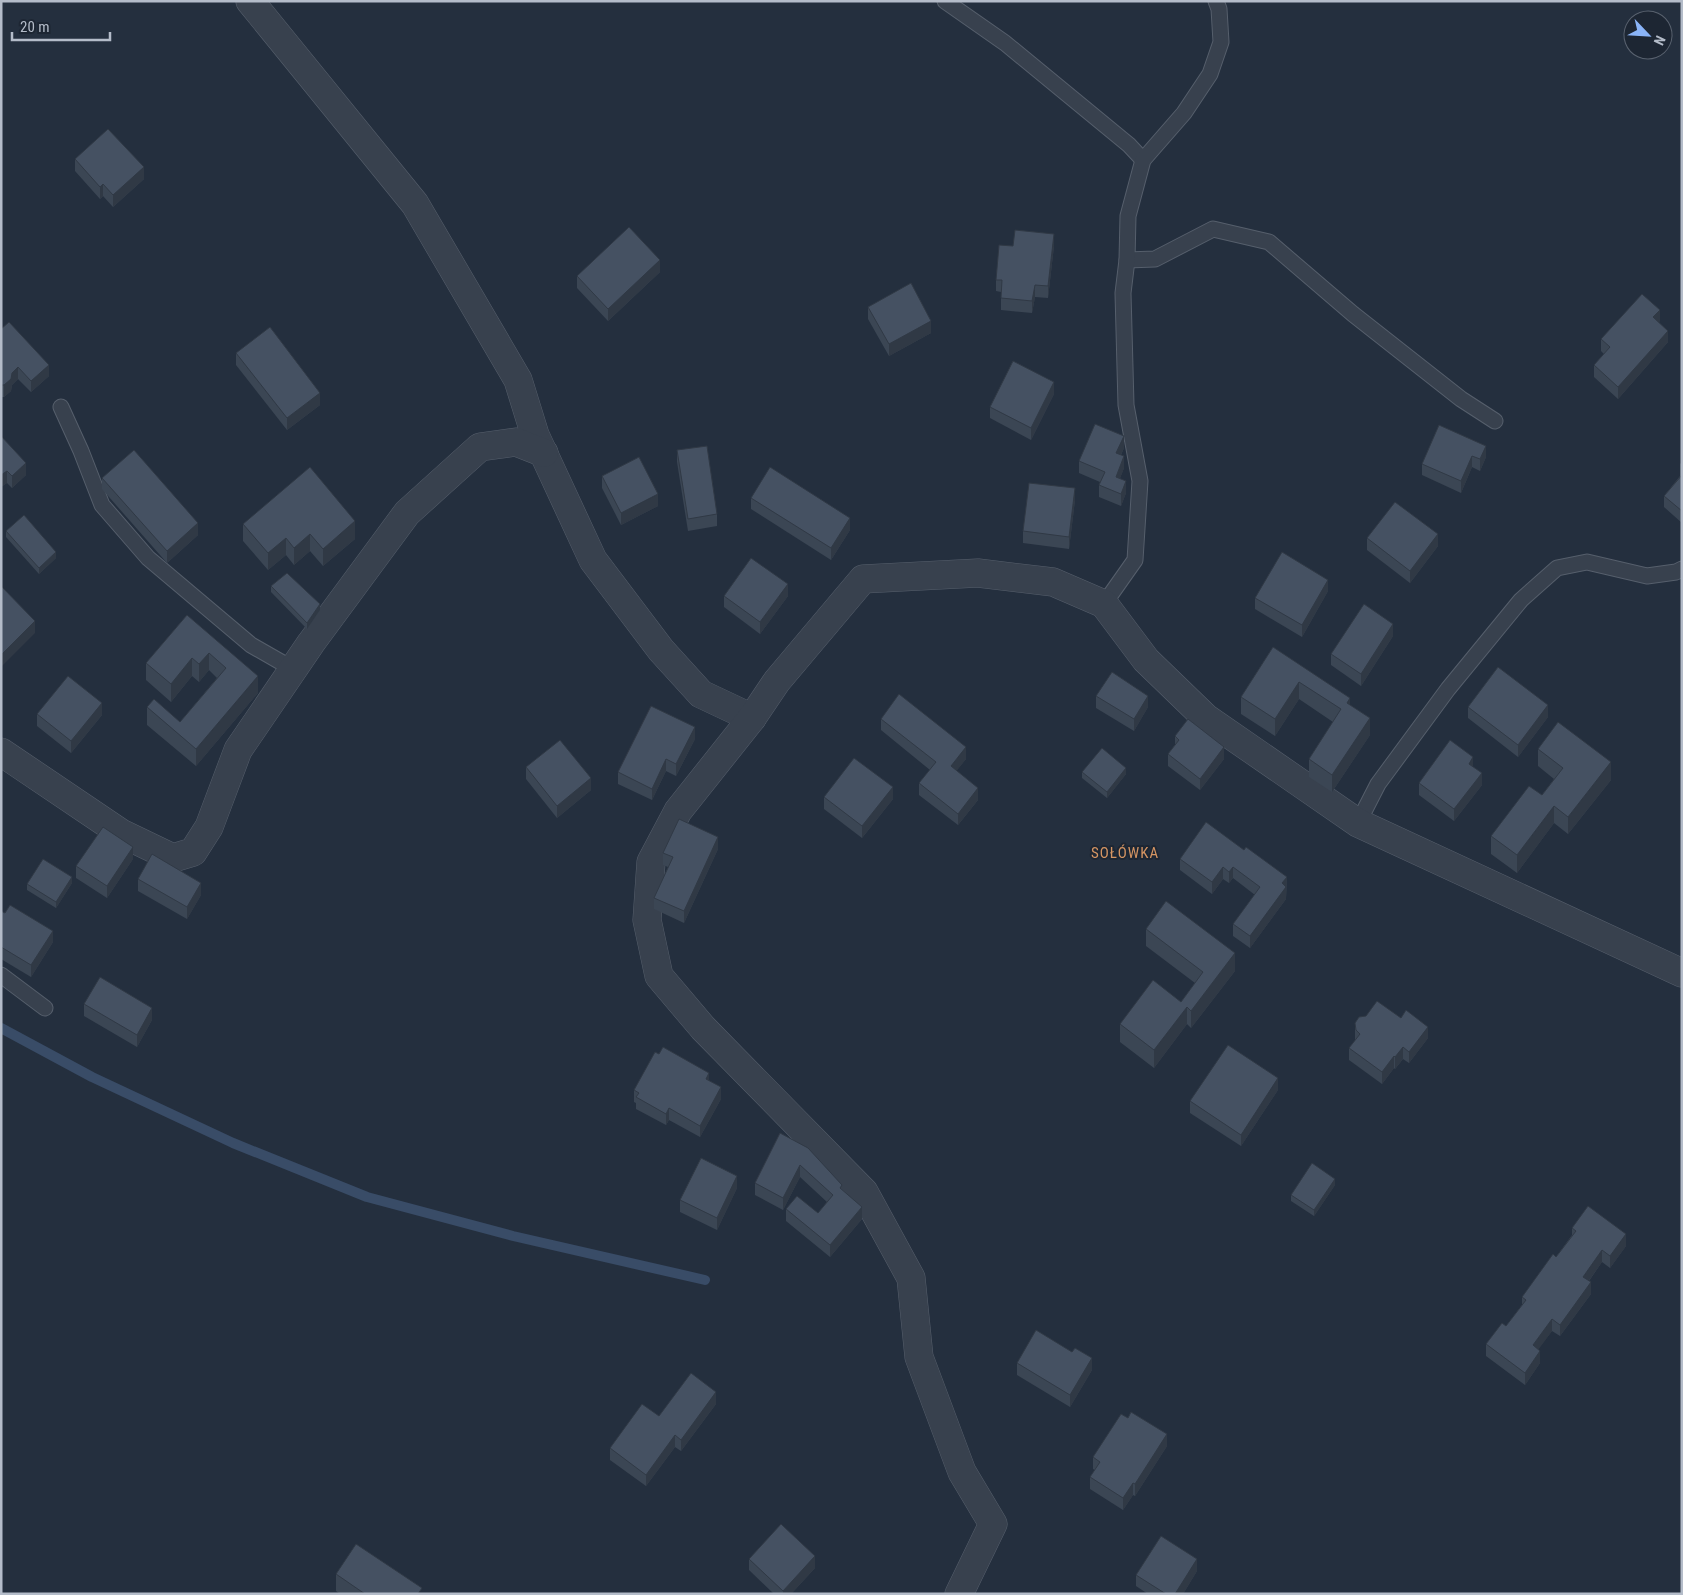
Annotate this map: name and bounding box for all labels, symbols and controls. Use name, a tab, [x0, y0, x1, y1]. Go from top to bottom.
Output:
scale bar	[12, 10, 110, 42]
north arrow	[1623, 10, 1673, 60]
text: 20 m	[20, 18, 50, 36]
text: N	[1651, 33, 1669, 48]
district label: SOŁÓWKA	[1091, 844, 1159, 862]

